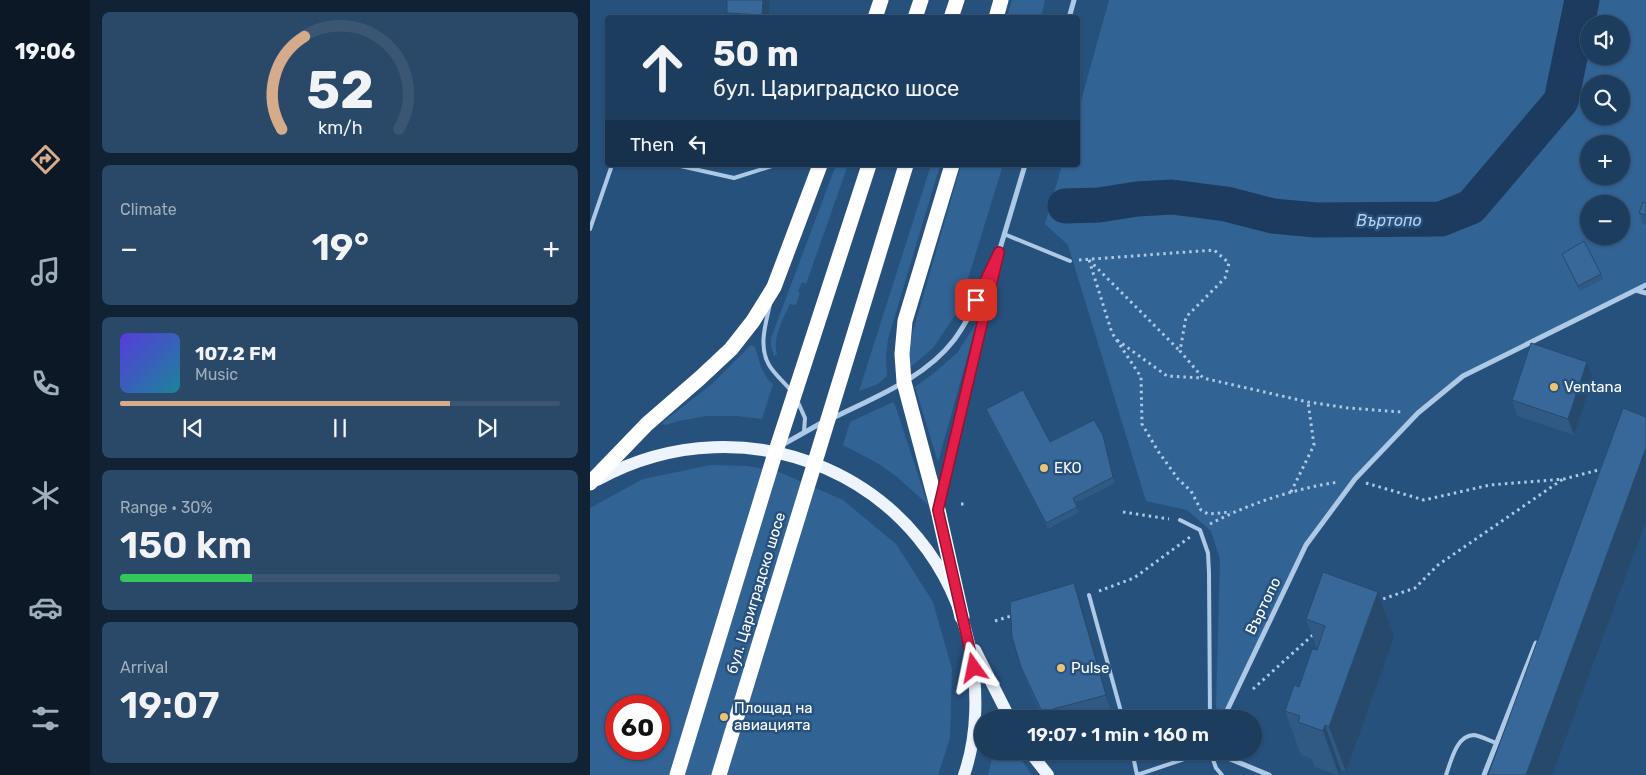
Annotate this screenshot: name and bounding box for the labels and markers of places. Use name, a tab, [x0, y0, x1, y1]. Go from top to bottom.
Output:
pin	[955, 279, 997, 321]
place label: Ventana	[1564, 378, 1622, 396]
marker: Ventana	[1548, 381, 1560, 393]
place label: EKO	[1054, 459, 1082, 477]
marker: EKO	[1038, 462, 1050, 474]
place label: Pulse	[1071, 659, 1109, 677]
marker: Pulse	[1055, 662, 1067, 674]
place label: Площад на авиацията	[734, 699, 813, 734]
marker: Площад на авиацията	[718, 711, 730, 723]

